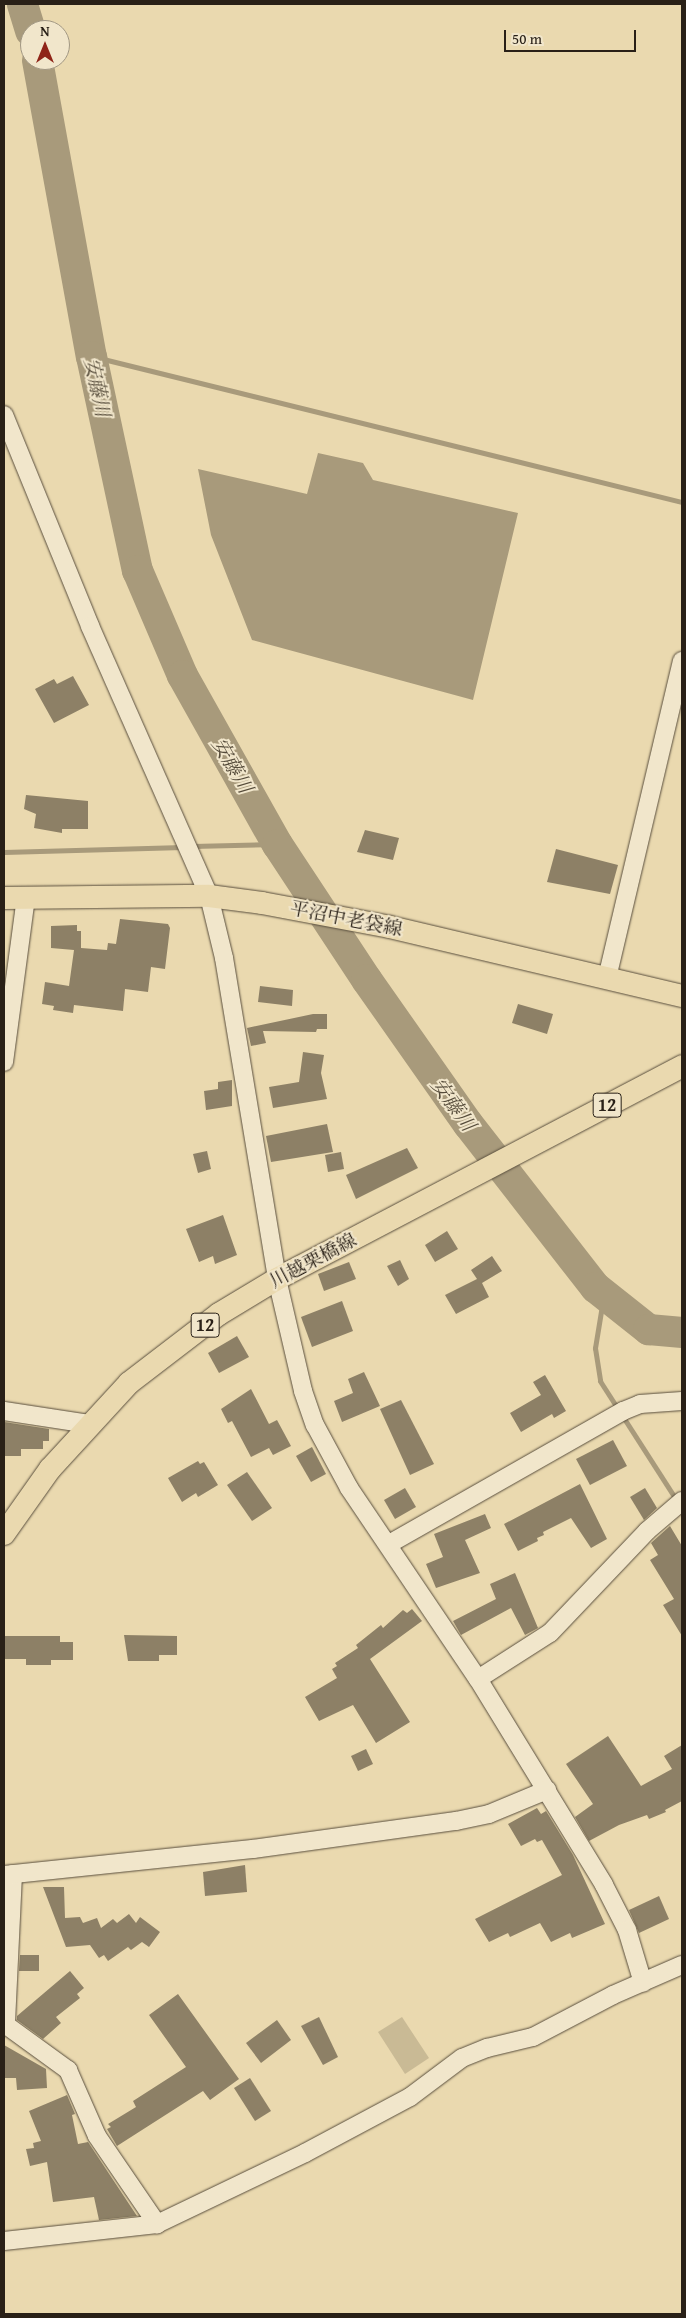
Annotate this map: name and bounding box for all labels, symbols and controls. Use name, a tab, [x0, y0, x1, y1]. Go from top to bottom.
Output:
north arrow	[20, 20, 70, 70]
scale bar	[506, 20, 638, 52]
text: N	[40, 21, 50, 41]
text: 50 m	[512, 28, 542, 49]
water label: 安藤川	[80, 355, 116, 419]
water label: 安藤川	[208, 733, 258, 797]
street label: 平沼中老袋線	[288, 897, 404, 941]
water label: 安藤川	[427, 1073, 481, 1135]
road number: 12	[592, 1090, 622, 1120]
street label: 川越栗橋線	[266, 1229, 360, 1293]
road number: 12	[190, 1310, 220, 1340]

